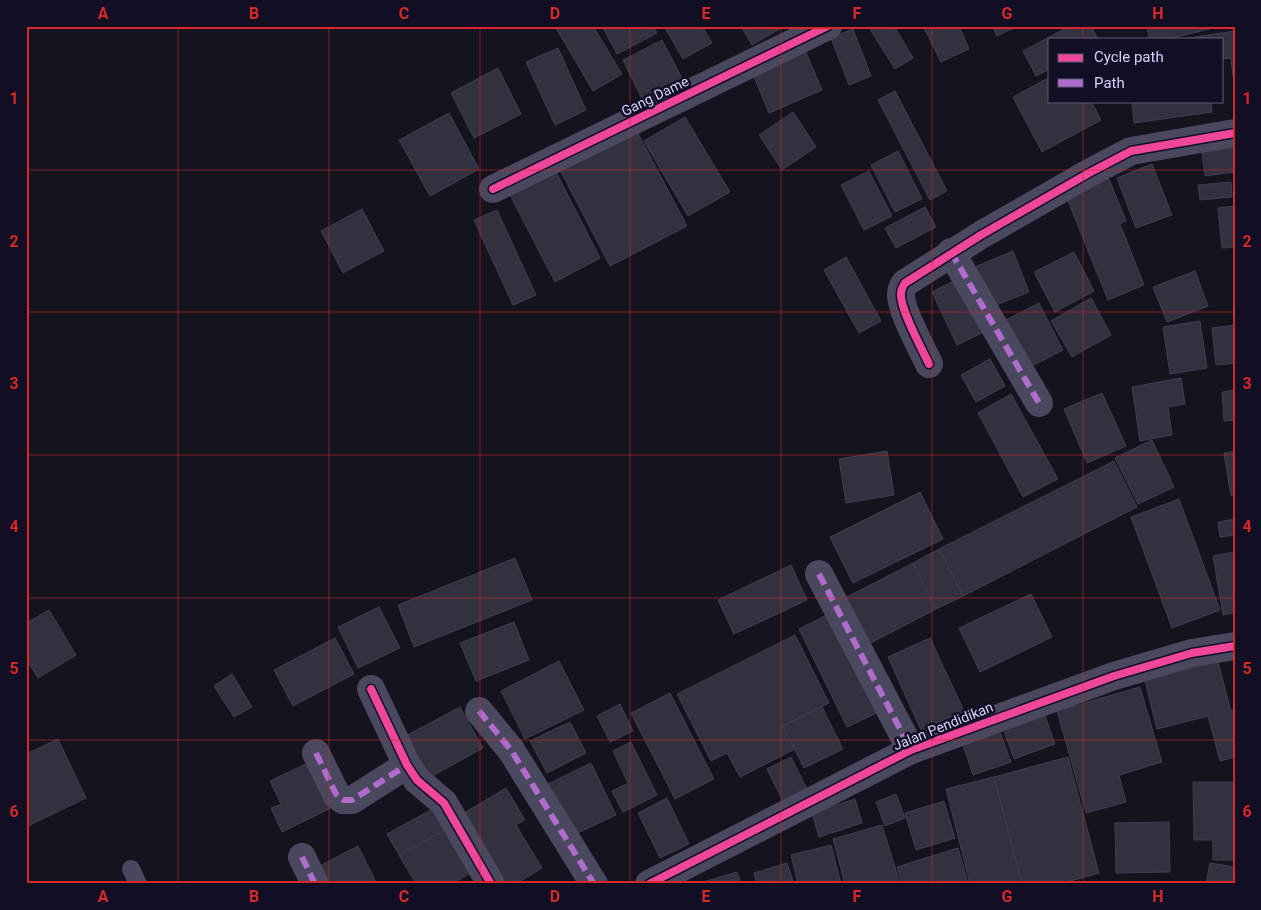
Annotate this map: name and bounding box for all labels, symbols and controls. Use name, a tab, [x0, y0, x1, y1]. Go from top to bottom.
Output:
text: A	[98, 4, 109, 23]
text: B	[249, 4, 259, 23]
text: C	[399, 4, 409, 23]
text: D	[550, 4, 560, 23]
text: E	[702, 4, 711, 23]
text: F	[853, 4, 862, 23]
text: G	[1002, 4, 1013, 23]
text: H	[1152, 4, 1164, 23]
legend	[1048, 38, 1224, 102]
text: Cycle path	[1094, 48, 1164, 66]
street label: Gang Dame	[619, 73, 691, 119]
text: Path	[1094, 74, 1125, 92]
text: 1	[9, 89, 19, 108]
text: 1	[1242, 89, 1252, 108]
text: 2	[9, 232, 19, 251]
text: 2	[1242, 232, 1252, 251]
text: 3	[9, 374, 19, 393]
text: 3	[1242, 374, 1252, 393]
text: 4	[9, 517, 19, 536]
text: 4	[1242, 517, 1252, 536]
text: 5	[9, 659, 19, 678]
text: 5	[1242, 659, 1252, 678]
street label: Jalan Pendidikan	[891, 699, 995, 753]
text: 6	[9, 802, 19, 821]
text: 6	[1242, 802, 1252, 821]
text: A	[98, 887, 109, 906]
text: B	[249, 887, 259, 906]
text: C	[399, 887, 409, 906]
text: D	[550, 887, 560, 906]
text: E	[702, 887, 711, 906]
text: F	[853, 887, 862, 906]
text: G	[1002, 887, 1013, 906]
text: H	[1152, 887, 1164, 906]

